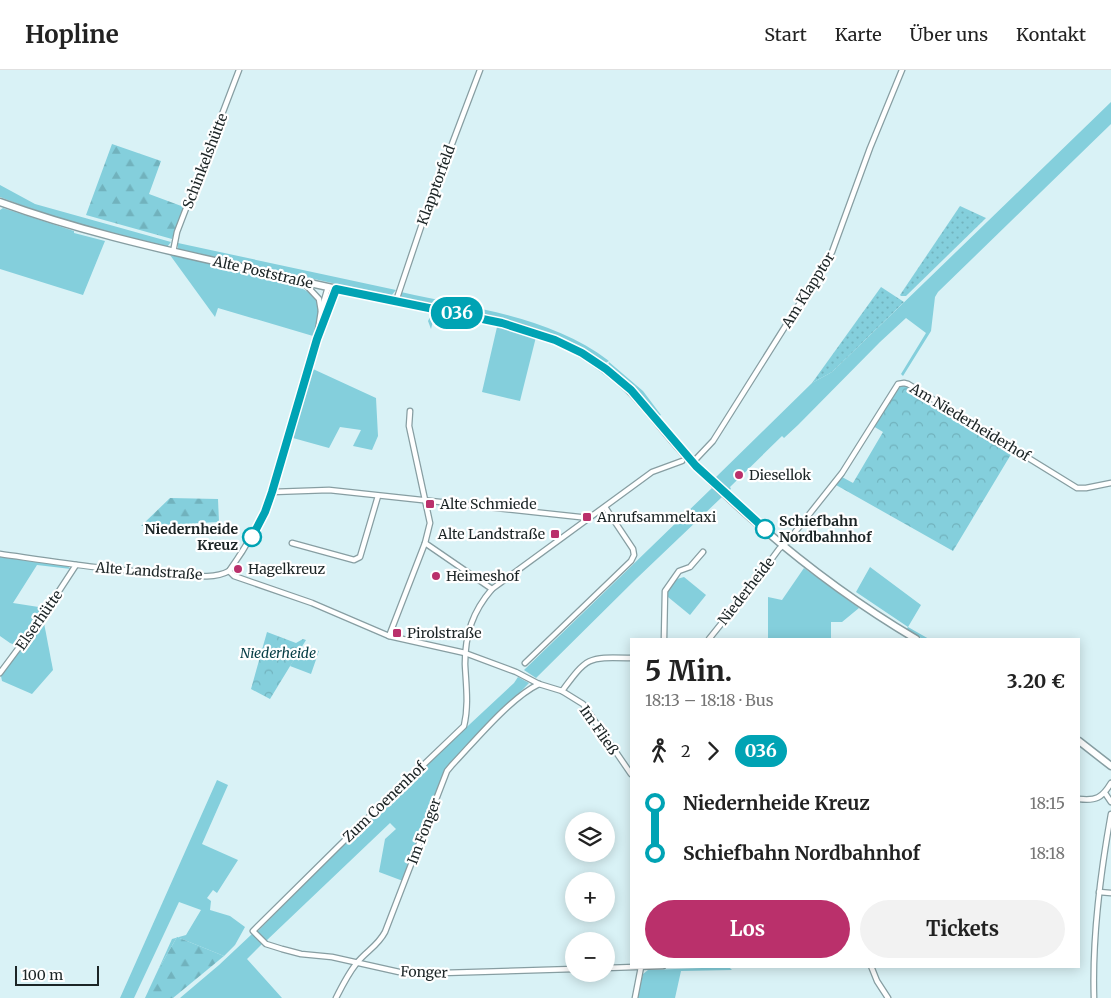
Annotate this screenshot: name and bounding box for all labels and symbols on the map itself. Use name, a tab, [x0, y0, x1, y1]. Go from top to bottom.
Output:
street label: Schinkelshütte	[179, 111, 231, 211]
street label: Klapptorfeld	[413, 142, 459, 228]
street label: Am Klapptor	[777, 249, 838, 332]
street label: Alte Poststraße	[210, 252, 315, 292]
line badge: 036	[428, 297, 486, 329]
street label: Am Niederheiderhof	[906, 379, 1034, 465]
place label: Diesellok	[749, 466, 811, 484]
marker: Diesellok	[733, 469, 745, 481]
place label: Alte Schmiede	[439, 495, 536, 513]
marker: Alte Schmiede	[424, 498, 436, 510]
place label: Anrufsammeltaxi	[596, 508, 717, 526]
marker: Anrufsammeltaxi	[581, 511, 593, 523]
place label: Schiefbahn Nordbahnhof	[779, 512, 872, 546]
marker: Schiefbahn Nordbahnhof	[755, 519, 775, 539]
place label: Niedernheide Kreuz	[145, 520, 238, 554]
place label: Alte Landstraße	[437, 525, 545, 543]
marker: Niedernheide Kreuz	[242, 527, 262, 547]
marker: Alte Landstraße	[549, 528, 561, 540]
street label: Niederheide	[714, 553, 778, 629]
street label: Alte Landstraße	[94, 558, 203, 584]
place label: Hagelkreuz	[248, 560, 326, 578]
marker: Hagelkreuz	[232, 563, 244, 575]
place label: Heimeshof	[446, 567, 520, 585]
marker: Heimeshof	[430, 570, 442, 582]
street label: Elserhütte	[12, 587, 66, 653]
place label: Pirolstraße	[407, 624, 482, 642]
marker: Pirolstraße	[391, 627, 403, 639]
park label: Niederheide	[240, 644, 316, 662]
street label: Im Fließ	[576, 702, 623, 758]
street label: Zum Coenenhof	[339, 758, 430, 846]
street label: Im Fonger	[403, 795, 445, 867]
street label: Fonger	[400, 962, 448, 982]
scale bar	[15, 963, 99, 986]

